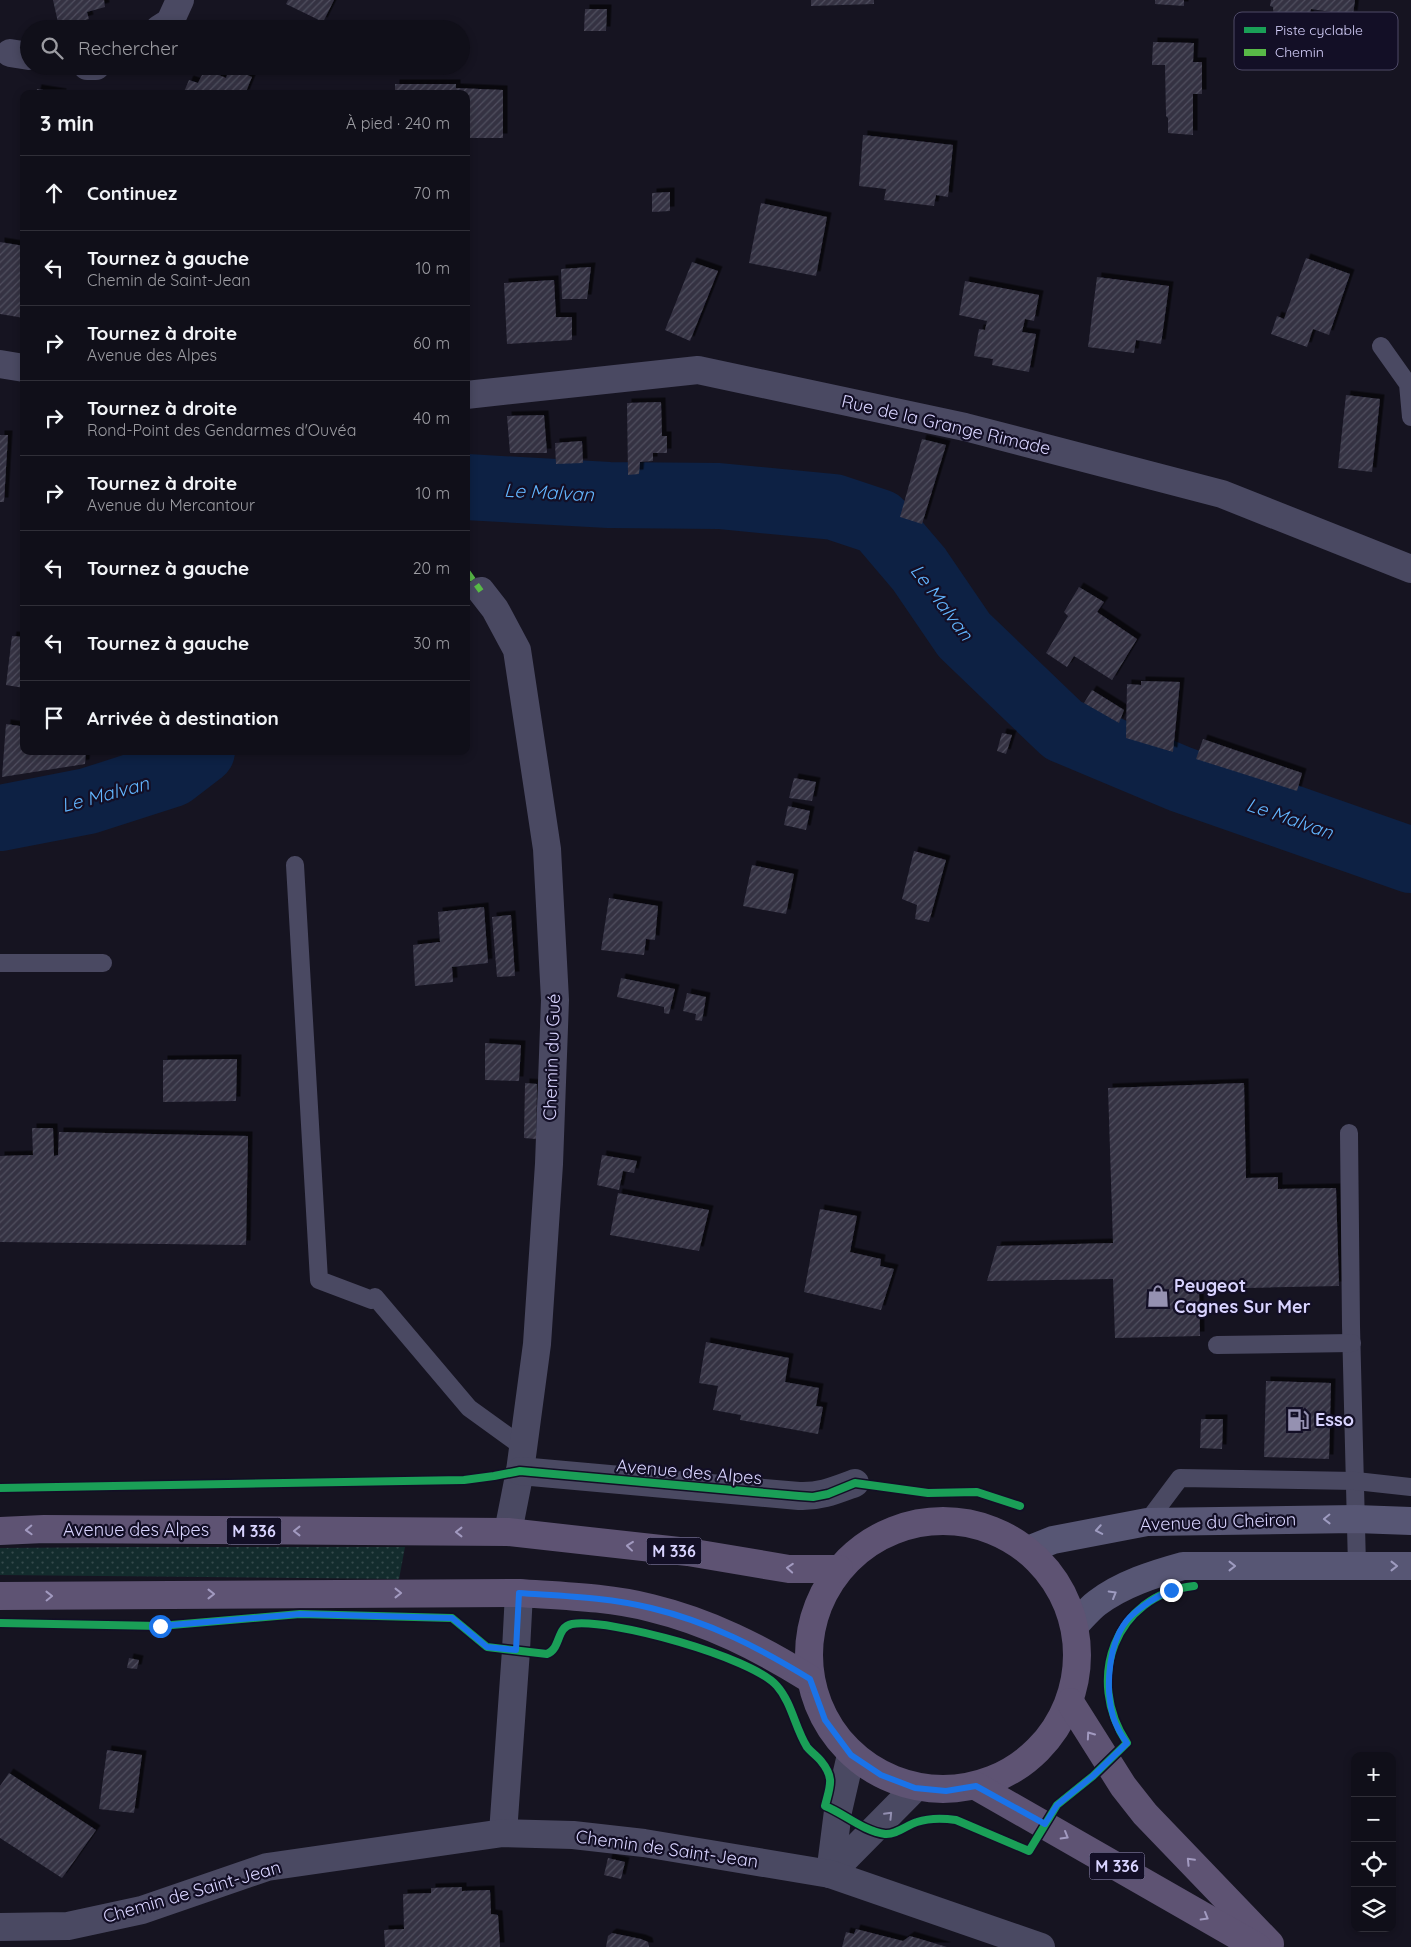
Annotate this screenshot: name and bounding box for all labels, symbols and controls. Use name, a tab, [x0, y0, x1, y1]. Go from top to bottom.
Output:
legend	[1234, 12, 1398, 70]
search box	[20, 20, 470, 75]
text: Piste cyclable	[1275, 21, 1363, 39]
icon: search	[38, 34, 66, 62]
text: Rechercher	[78, 36, 178, 60]
text: Chemin	[1275, 43, 1324, 61]
text: 3 min	[40, 110, 94, 136]
text: À pied · 240 m	[346, 113, 450, 133]
icon: ahead	[40, 179, 68, 207]
text: Continuez	[87, 181, 177, 205]
text: 70 m	[413, 183, 450, 203]
text: Tournez à gauche	[87, 246, 249, 270]
icon: left	[40, 254, 68, 282]
text: 10 m	[416, 258, 450, 278]
text: Chemin de Saint-Jean	[87, 270, 251, 290]
text: Tournez à droite	[87, 321, 237, 345]
icon: right	[40, 329, 68, 357]
text: 60 m	[413, 333, 450, 353]
text: Avenue des Alpes	[87, 345, 217, 365]
street label: Rue de la Grange Rimade	[839, 389, 1053, 460]
text: Tournez à droite	[87, 396, 237, 420]
icon: right	[40, 404, 68, 432]
text: 40 m	[413, 408, 450, 428]
text: Rond-Point des Gendarmes d'Ouvéa	[87, 420, 356, 440]
text: Tournez à droite	[87, 471, 237, 495]
water label: Le Malvan	[504, 478, 595, 506]
icon: right	[40, 479, 68, 507]
text: 10 m	[416, 483, 450, 503]
text: Avenue du Mercantour	[87, 495, 255, 515]
icon: left	[40, 554, 68, 582]
text: Tournez à gauche	[87, 556, 249, 580]
text: 20 m	[413, 558, 450, 578]
water label: Le Malvan	[905, 559, 979, 646]
icon: left	[40, 629, 68, 657]
text: Tournez à gauche	[87, 631, 249, 655]
text: 30 m	[413, 633, 450, 653]
icon: arrive	[40, 704, 68, 732]
text: Arrivée à destination	[87, 706, 279, 730]
water label: Le Malvan	[59, 771, 152, 817]
water label: Le Malvan	[1244, 792, 1337, 844]
street label: Chemin du Gué	[538, 993, 565, 1121]
place label: Peugeot Cagnes Sur Mer	[1174, 1274, 1311, 1318]
shop icon: Peugeot Cagnes Sur Mer	[1145, 1283, 1171, 1309]
fuel station icon: Esso	[1285, 1407, 1311, 1433]
place label: Esso	[1315, 1408, 1354, 1431]
street label: Avenue des Alpes	[615, 1454, 763, 1489]
street label: Avenue du Cheiron	[1139, 1507, 1297, 1536]
one-way arrow	[1323, 1514, 1331, 1524]
street label: Avenue des Alpes	[63, 1518, 209, 1541]
road number: M 336	[226, 1518, 282, 1544]
one-way arrow	[25, 1524, 33, 1535]
one-way arrow	[1094, 1525, 1103, 1535]
one-way arrow	[293, 1526, 300, 1536]
one-way arrow	[455, 1527, 463, 1537]
road number: M 336	[646, 1538, 702, 1564]
one-way arrow	[625, 1541, 633, 1552]
one-way arrow	[1228, 1561, 1236, 1571]
one-way arrow	[1390, 1561, 1398, 1571]
one-way arrow	[786, 1563, 794, 1574]
route end	[1160, 1579, 1183, 1602]
one-way arrow	[395, 1588, 403, 1599]
one-way arrow	[208, 1589, 215, 1599]
one-way arrow	[45, 1590, 53, 1601]
one-way arrow	[1107, 1590, 1116, 1600]
route start	[149, 1615, 172, 1638]
one-way arrow	[1087, 1731, 1096, 1741]
map controls	[1351, 1752, 1396, 1932]
button: +	[1351, 1752, 1396, 1797]
button: −	[1351, 1797, 1396, 1842]
one-way arrow	[883, 1811, 892, 1820]
street label: Chemin de Saint-Jean	[574, 1824, 760, 1873]
one-way arrow	[1059, 1829, 1068, 1839]
button: locate	[1351, 1842, 1396, 1887]
road number: M 336	[1090, 1852, 1144, 1880]
street label: Chemin de Saint-Jean	[100, 1855, 283, 1928]
one-way arrow	[1187, 1858, 1196, 1867]
button: layers	[1351, 1887, 1396, 1932]
one-way arrow	[1200, 1911, 1209, 1921]

